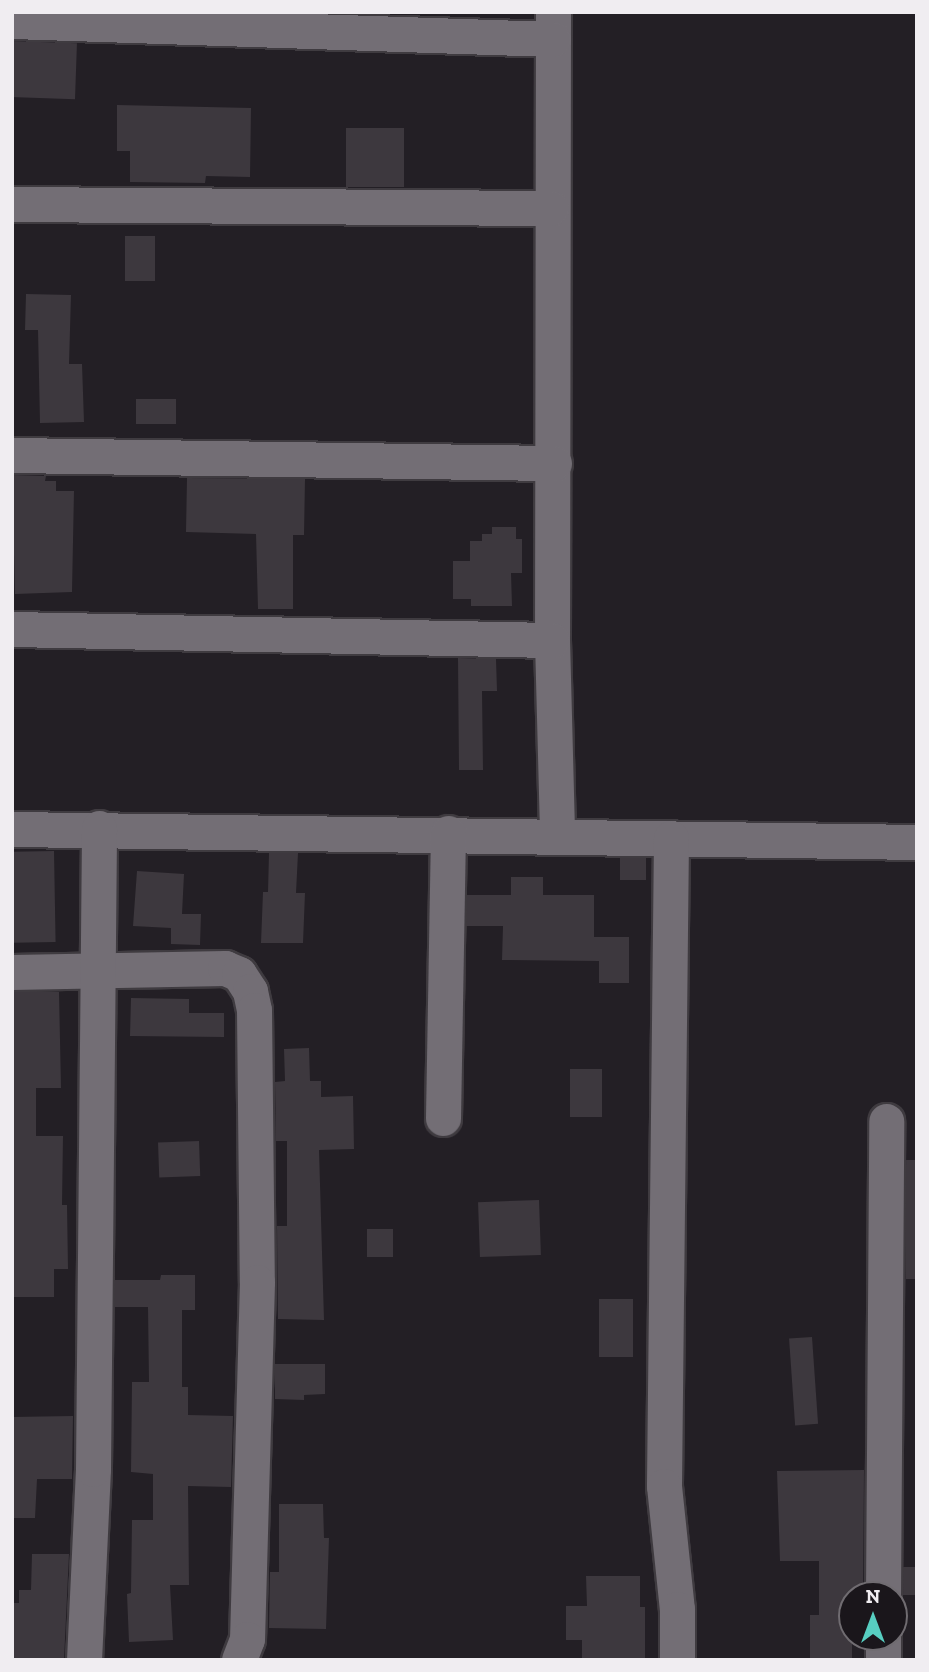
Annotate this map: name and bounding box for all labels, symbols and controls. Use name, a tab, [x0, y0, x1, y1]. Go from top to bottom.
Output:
north arrow	[838, 1581, 908, 1651]
text: N	[866, 1585, 880, 1608]

